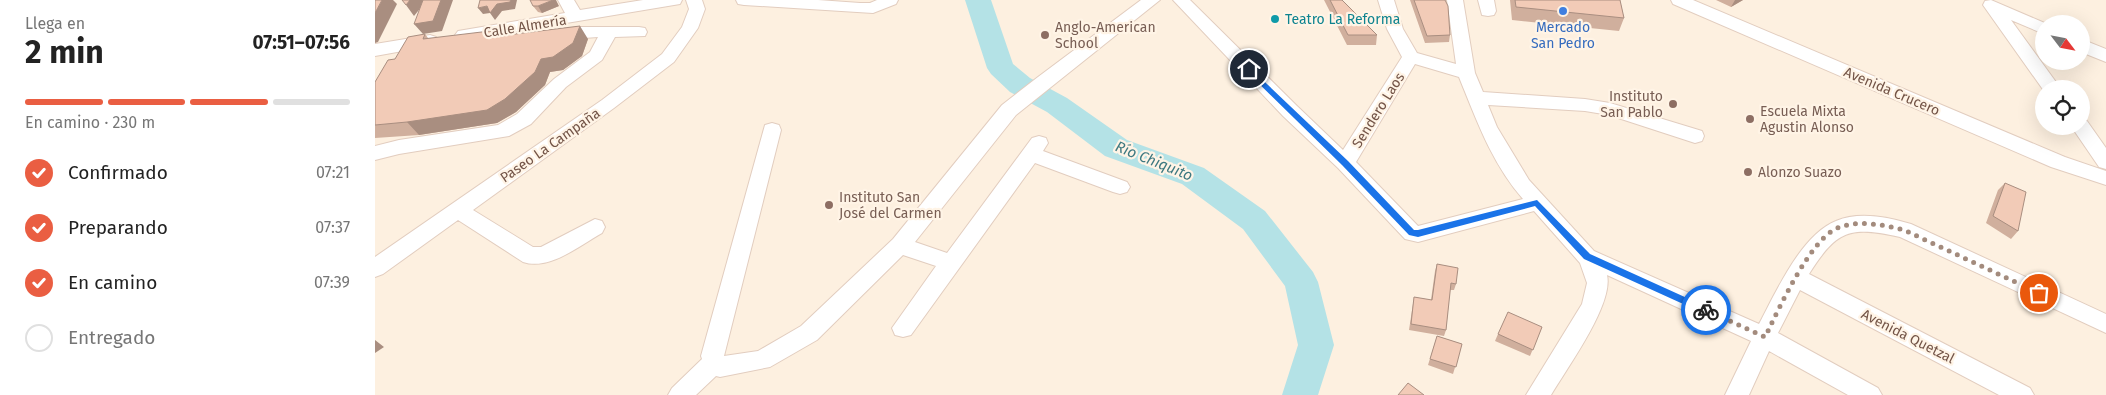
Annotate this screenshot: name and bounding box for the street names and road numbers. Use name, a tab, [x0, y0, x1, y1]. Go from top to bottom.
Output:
street label: Calle Almería	[483, 12, 568, 41]
street label: Avenida Crucero	[1841, 64, 1942, 119]
street label: Sendero Laos	[1349, 69, 1409, 151]
street label: Paseo La Campaña	[497, 105, 603, 186]
street label: Avenida Quetzal	[1858, 306, 1957, 367]

